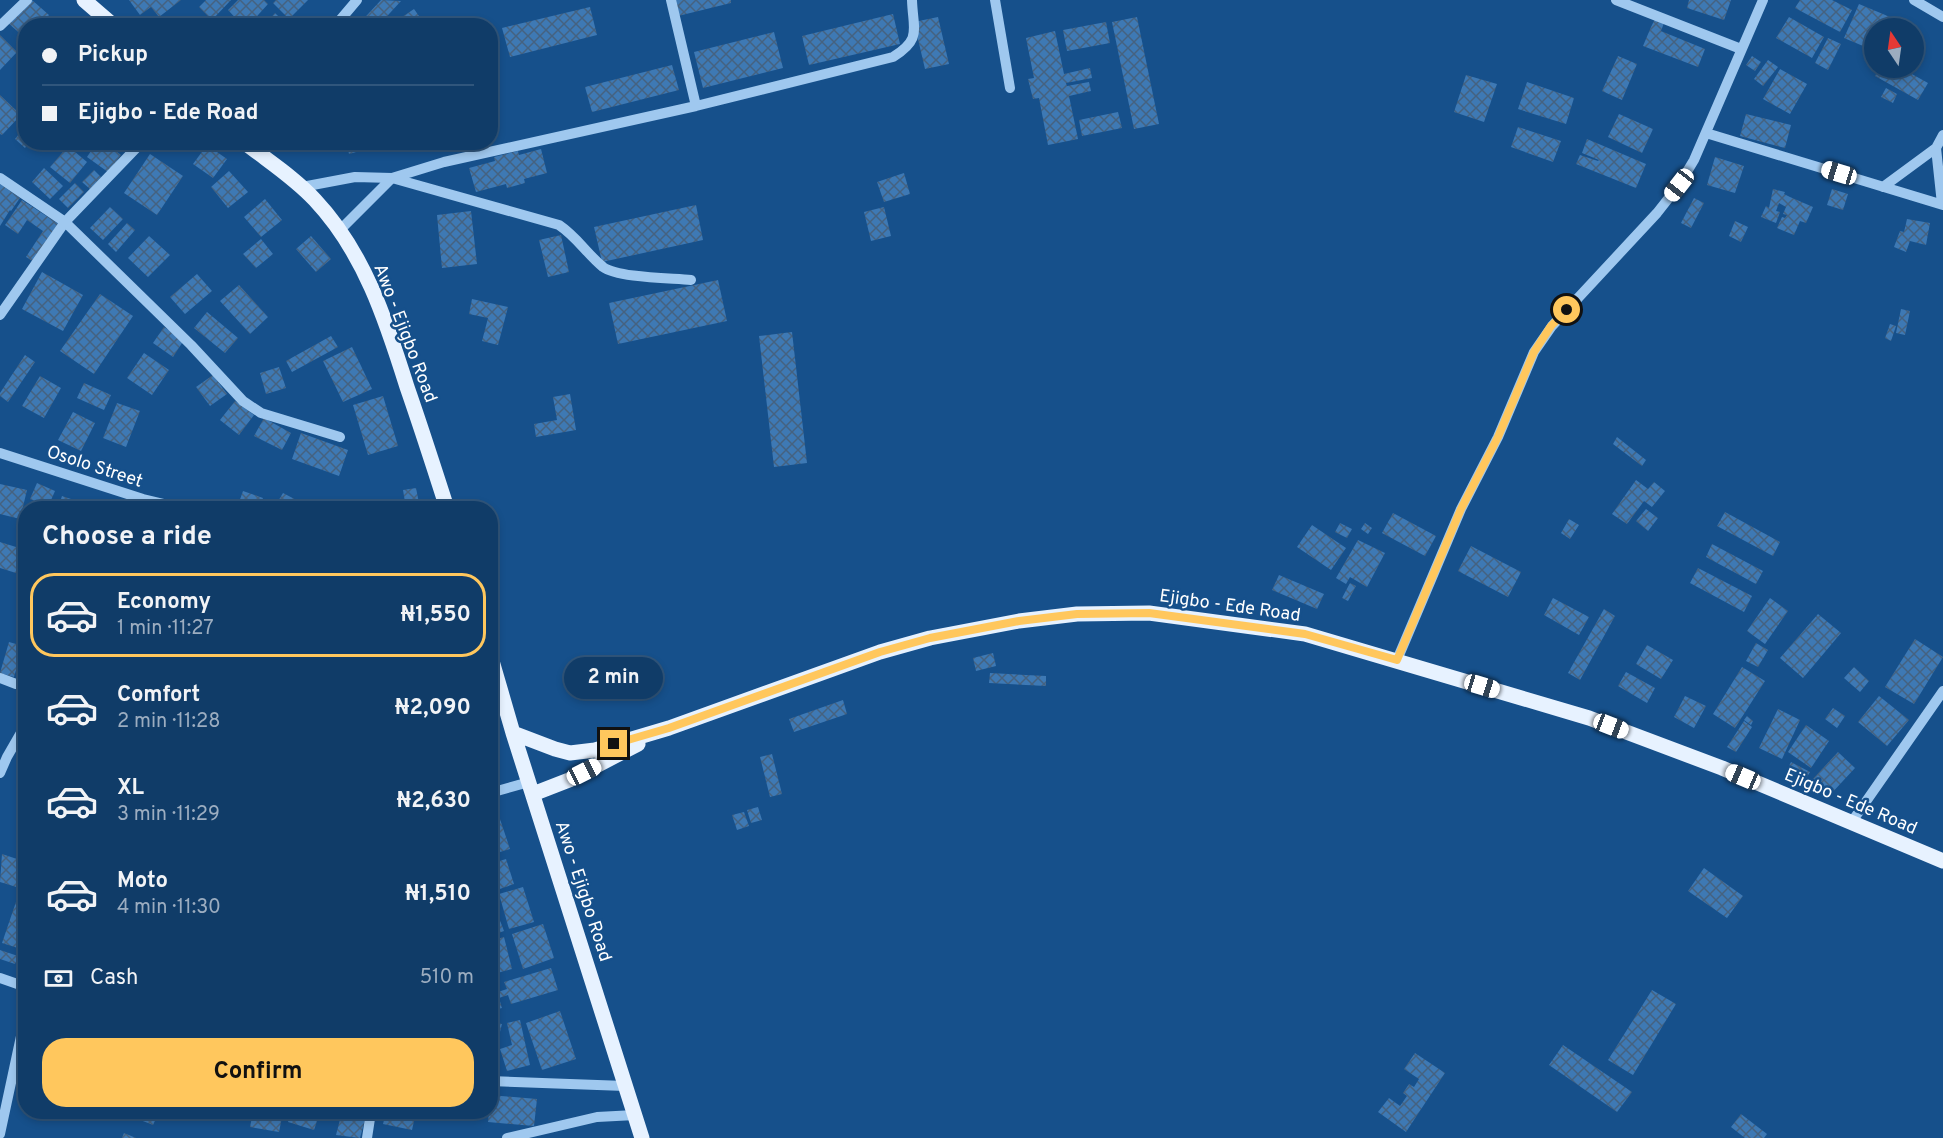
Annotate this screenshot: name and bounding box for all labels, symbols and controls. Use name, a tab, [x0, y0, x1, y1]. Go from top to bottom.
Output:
north arrow	[1864, 18, 1924, 78]
map controls	[1864, 18, 1924, 78]
text: Pickup	[78, 42, 148, 69]
text: Ejigbo - Ede Road	[78, 100, 258, 127]
car	[1819, 159, 1859, 187]
car	[1661, 165, 1697, 205]
street label: Awo - Ejigbo Road	[368, 261, 442, 406]
route start	[1553, 296, 1580, 323]
street label: Osolo Street	[44, 441, 145, 494]
text: Choose a ride	[42, 520, 212, 554]
street label: Ejigbo - Ede Road	[1158, 585, 1302, 628]
icon: car	[45, 588, 99, 642]
text: Economy	[117, 589, 211, 616]
text: ₦1,550	[400, 602, 471, 629]
text: 1 min · 11:27	[117, 616, 214, 642]
callout: 2 min	[564, 657, 664, 699]
text: 2 min	[587, 665, 640, 691]
car	[1462, 672, 1502, 700]
icon: car	[45, 681, 99, 735]
text: Comfort	[117, 682, 200, 709]
text: ₦2,090	[395, 695, 471, 722]
text: 2 min · 11:28	[117, 709, 221, 735]
car	[1591, 711, 1631, 741]
route end	[600, 730, 627, 757]
car	[564, 756, 604, 788]
car	[1723, 762, 1763, 792]
street label: Ejigbo - Ede Road	[1780, 764, 1920, 841]
icon: car	[45, 774, 99, 828]
text: XL	[117, 775, 144, 802]
text: ₦2,630	[397, 788, 471, 815]
text: 3 min · 11:29	[117, 802, 220, 828]
street label: Awo - Ejigbo Road	[549, 818, 616, 965]
icon: car	[45, 867, 99, 921]
text: Moto	[117, 868, 168, 895]
text: ₦1,510	[405, 881, 471, 908]
text: 4 min · 11:30	[117, 895, 221, 921]
icon: cash	[42, 962, 75, 995]
text: Cash	[90, 965, 139, 992]
text: 510 m	[420, 965, 474, 991]
button: Confirm	[42, 1038, 474, 1107]

